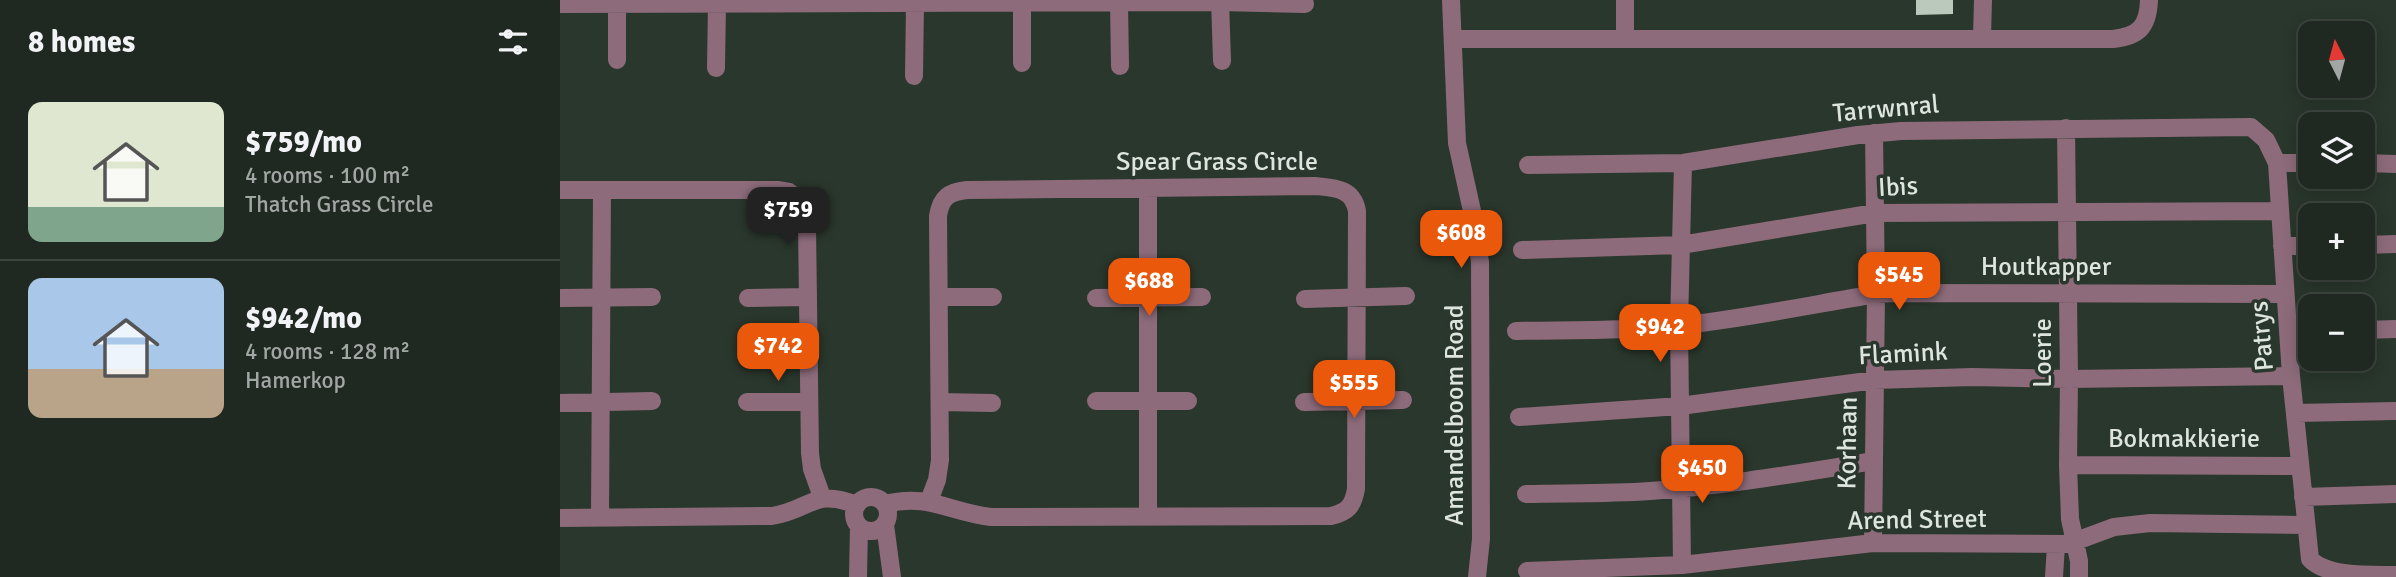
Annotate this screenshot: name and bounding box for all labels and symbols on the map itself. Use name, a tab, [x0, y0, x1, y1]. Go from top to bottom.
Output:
north arrow	[2298, 21, 2375, 98]
street label: Tarrwnral	[1831, 88, 1941, 130]
street label: Spear Grass Circle	[1116, 146, 1318, 178]
street label: Ibis	[1877, 170, 1919, 204]
pin: $759	[747, 188, 829, 247]
pin: $608	[1420, 210, 1502, 270]
street label: Houtkapper	[1981, 251, 2112, 283]
pin: $545	[1858, 252, 1940, 312]
pin: $688	[1108, 258, 1190, 318]
street label: Patrys	[2243, 300, 2281, 372]
street label: Amandelboom Road	[1439, 304, 1471, 526]
pin: $942	[1619, 304, 1701, 364]
street label: Loerie	[2027, 318, 2059, 388]
pin: $742	[737, 324, 819, 383]
street label: Flamink	[1858, 336, 1948, 372]
pin: $555	[1313, 360, 1395, 420]
street label: Korhaan	[1831, 396, 1865, 490]
street label: Bokmakkierie	[2108, 423, 2260, 455]
pin: $450	[1661, 446, 1743, 505]
street label: Arend Street	[1847, 503, 1987, 537]

